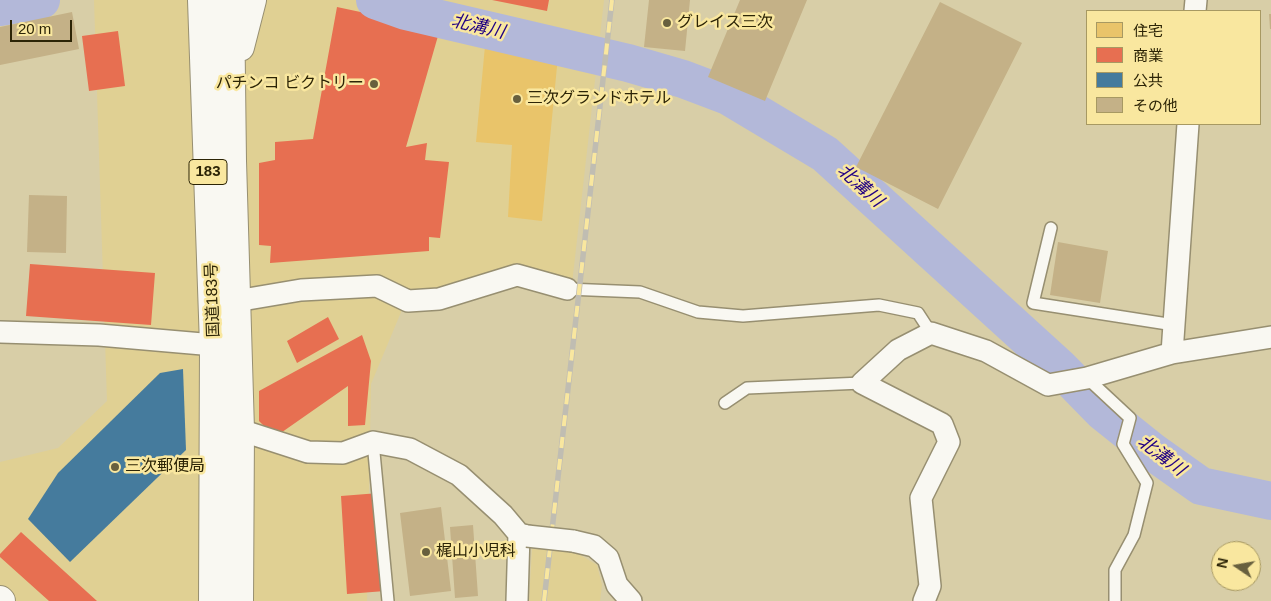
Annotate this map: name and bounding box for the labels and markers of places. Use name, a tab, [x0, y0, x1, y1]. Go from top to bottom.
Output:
place label: グレイス三次	[677, 13, 773, 33]
marker: グレイス三次	[661, 17, 673, 29]
place label: パチンコ ビクトリー	[216, 74, 364, 94]
marker: パチンコ ビクトリー	[368, 78, 380, 90]
place label: 三次グランドホテル	[527, 89, 671, 109]
marker: 三次グランドホテル	[511, 93, 523, 105]
place label: 三次郵便局	[125, 457, 205, 477]
marker: 三次郵便局	[109, 461, 121, 473]
place label: 梶山小児科	[436, 542, 516, 562]
marker: 梶山小児科	[420, 546, 432, 558]

